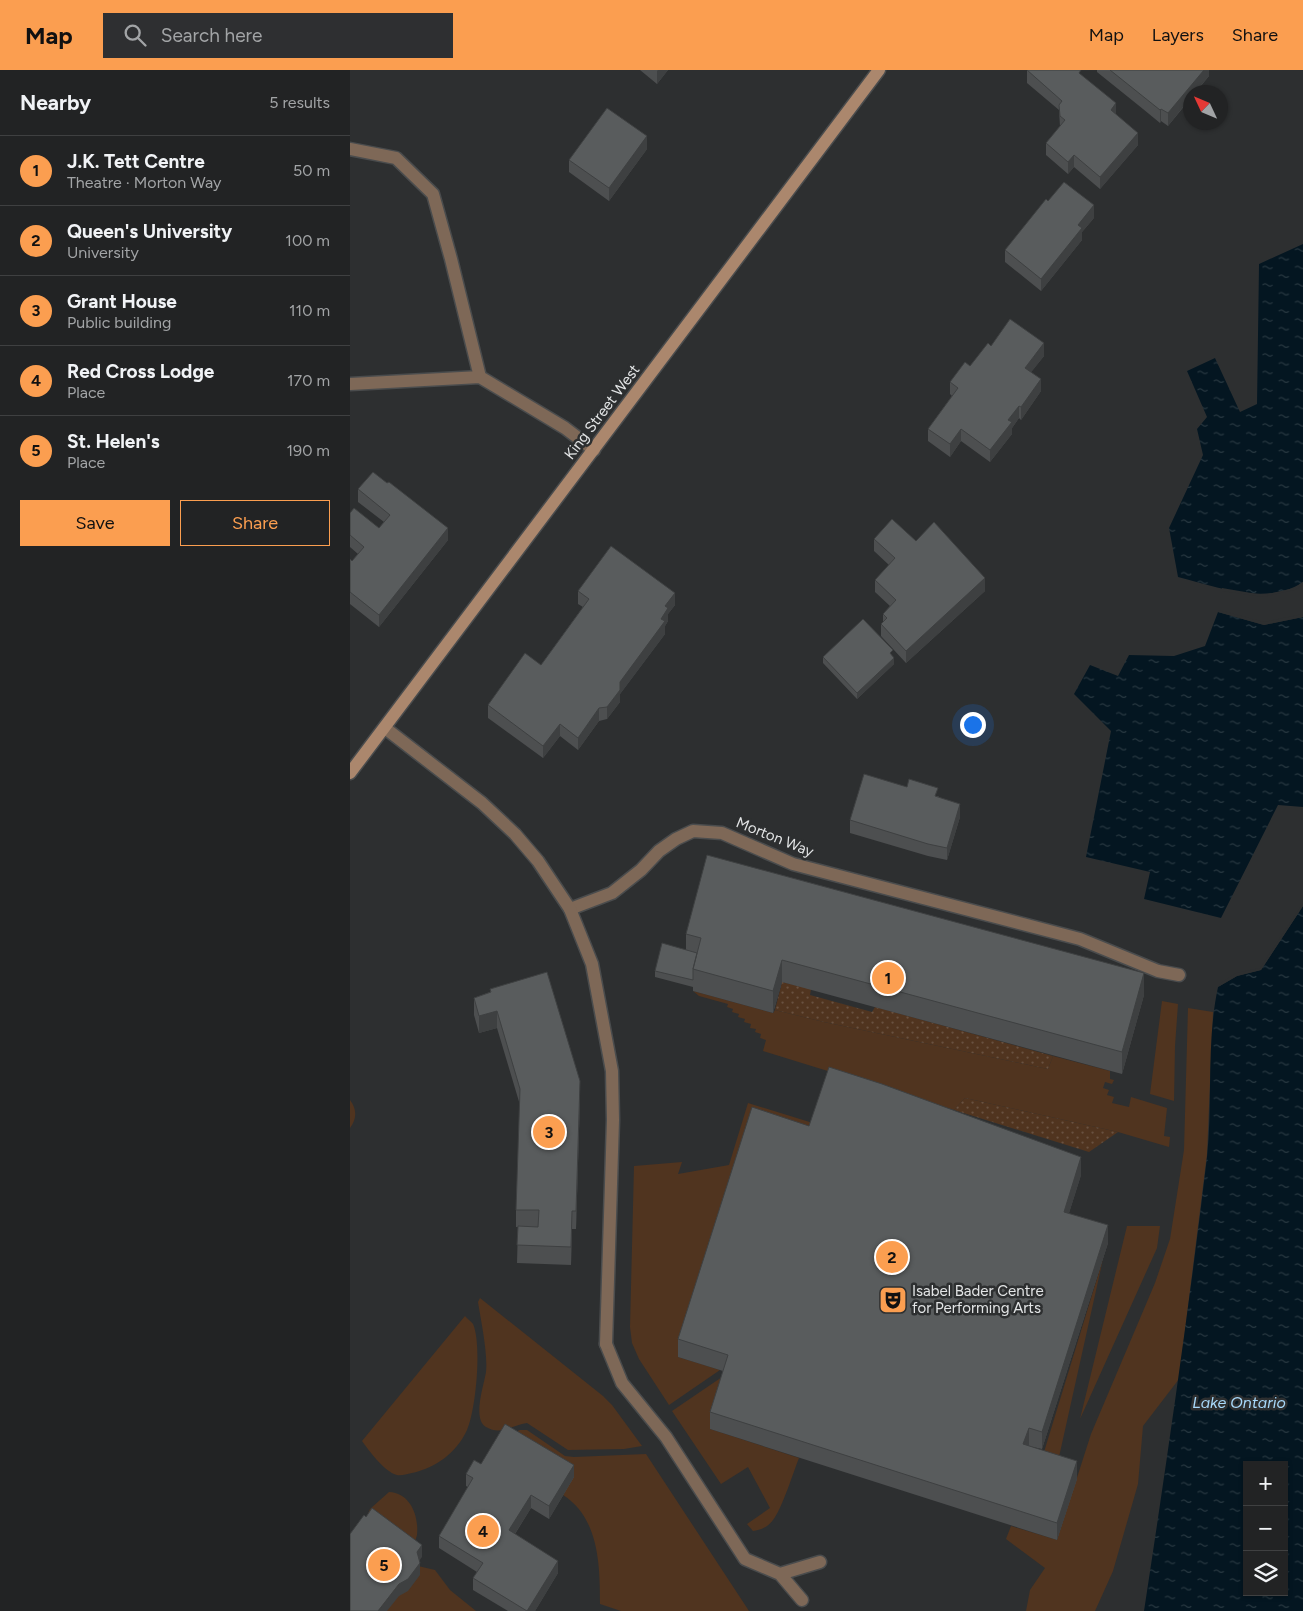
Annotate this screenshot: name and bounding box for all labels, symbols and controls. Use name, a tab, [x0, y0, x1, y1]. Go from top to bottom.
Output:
search box	[103, 13, 453, 58]
text: Map	[25, 21, 73, 50]
icon: search	[121, 21, 149, 49]
text: Search here	[161, 24, 262, 47]
text: Map	[1089, 24, 1124, 46]
text: Layers	[1152, 24, 1204, 46]
text: Share	[1232, 24, 1278, 46]
north arrow	[1183, 85, 1228, 130]
text: Nearby	[20, 90, 91, 115]
text: 5 results	[269, 93, 330, 112]
text: J.K. Tett Centre	[67, 150, 205, 173]
text: 1	[33, 161, 39, 180]
text: 50 m	[293, 161, 330, 180]
text: Theatre · Morton Way	[67, 173, 221, 192]
text: Queen's University	[67, 220, 232, 243]
text: 2	[31, 231, 41, 250]
text: 100 m	[285, 231, 330, 250]
text: University	[67, 243, 139, 262]
text: Grant House	[67, 290, 177, 313]
text: 3	[32, 301, 40, 320]
text: 110 m	[289, 301, 330, 320]
text: Public building	[67, 313, 171, 332]
text: Red Cross Lodge	[67, 360, 214, 383]
street label: King Street West	[561, 361, 644, 463]
text: 4	[31, 371, 41, 390]
text: 170 m	[287, 371, 330, 390]
text: Place	[67, 383, 105, 402]
text: St. Helen's	[67, 430, 160, 453]
text: 5	[31, 441, 41, 460]
text: 190 m	[287, 441, 330, 460]
text: Place	[67, 453, 105, 472]
button: Save	[20, 500, 170, 546]
button: Share	[180, 500, 330, 546]
your location	[960, 712, 986, 738]
street label: Morton Way	[734, 813, 817, 861]
pin: 1	[872, 959, 904, 997]
pin: 3	[533, 1113, 565, 1151]
pin: 2	[876, 1238, 908, 1276]
place label: Isabel Bader Centre for Performing Arts	[912, 1282, 1044, 1317]
theatre icon: Isabel Bader Centre for Performing Arts	[878, 1285, 908, 1315]
water label: Lake Ontario	[1192, 1393, 1286, 1412]
map controls	[1243, 1461, 1288, 1596]
button: +	[1243, 1461, 1288, 1506]
button: −	[1243, 1506, 1288, 1551]
pin: 4	[467, 1512, 499, 1550]
pin: 5	[368, 1546, 400, 1584]
button: layers	[1243, 1551, 1288, 1596]

